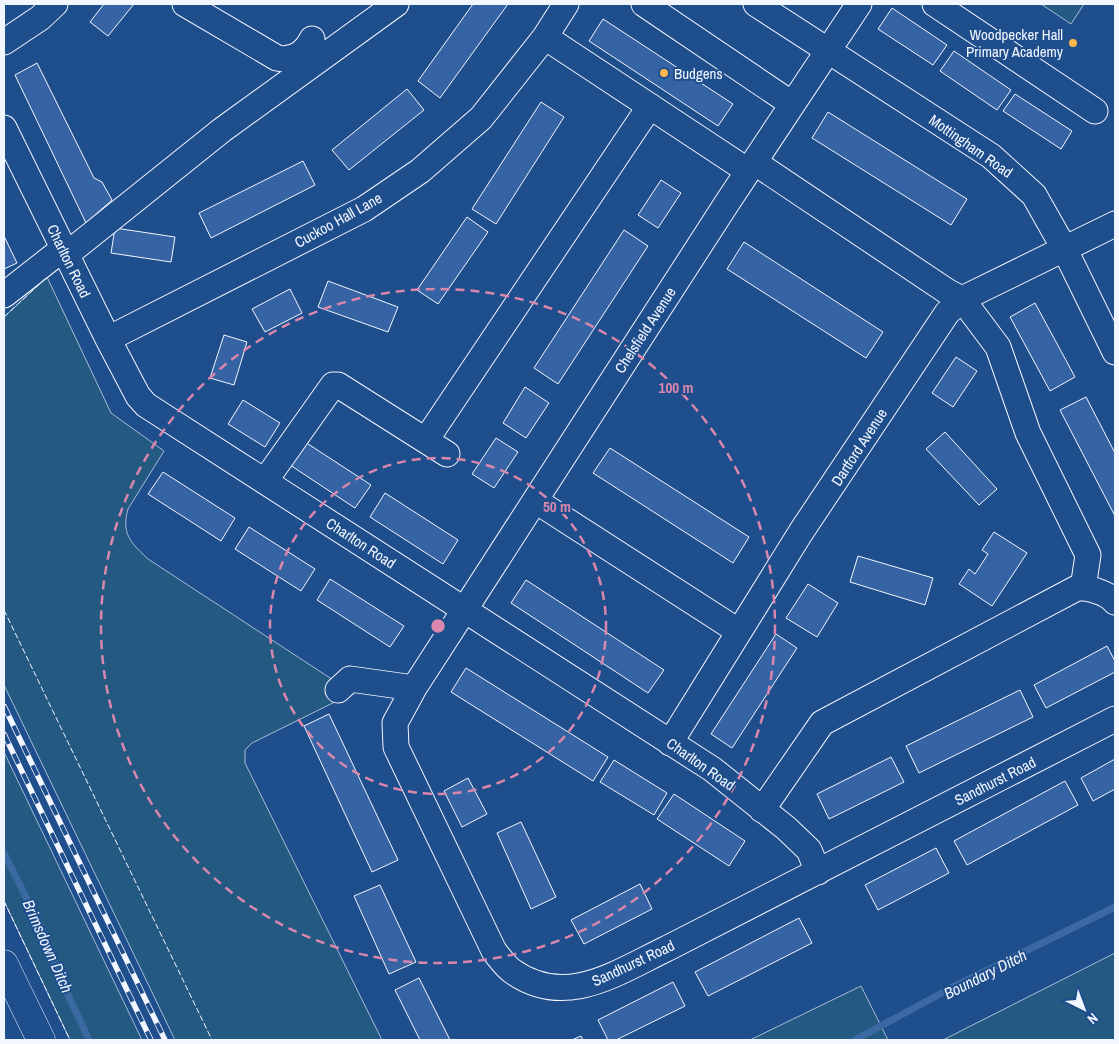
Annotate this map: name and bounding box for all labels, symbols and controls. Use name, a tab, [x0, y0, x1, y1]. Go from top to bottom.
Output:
place label: Woodpecker Hall Primary Academy	[966, 24, 1064, 62]
marker: Woodpecker Hall Primary Academy	[1067, 37, 1079, 49]
place label: Budgens	[674, 63, 723, 84]
marker: Budgens	[658, 67, 670, 79]
street label: Mottingham Road	[925, 109, 1017, 183]
street label: Cuckoo Hall Lane	[290, 187, 386, 253]
street label: Charlton Road	[42, 221, 96, 301]
street label: Chelsfield Avenue	[609, 283, 681, 377]
text: 100 m	[659, 377, 693, 398]
street label: Dartford Avenue	[826, 404, 892, 490]
text: 50 m	[543, 496, 571, 517]
street label: Charlton Road	[322, 513, 400, 573]
centre of rings	[429, 617, 447, 635]
street label: Charlton Road	[662, 733, 740, 795]
street label: Sandhurst Road	[951, 751, 1039, 811]
water label: Brimsdown Ditch	[18, 896, 78, 996]
street label: Sandhurst Road	[588, 935, 678, 991]
water label: Boundary Ditch	[940, 944, 1030, 1004]
north arrow	[1059, 984, 1109, 1034]
text: N	[1084, 1009, 1102, 1028]

